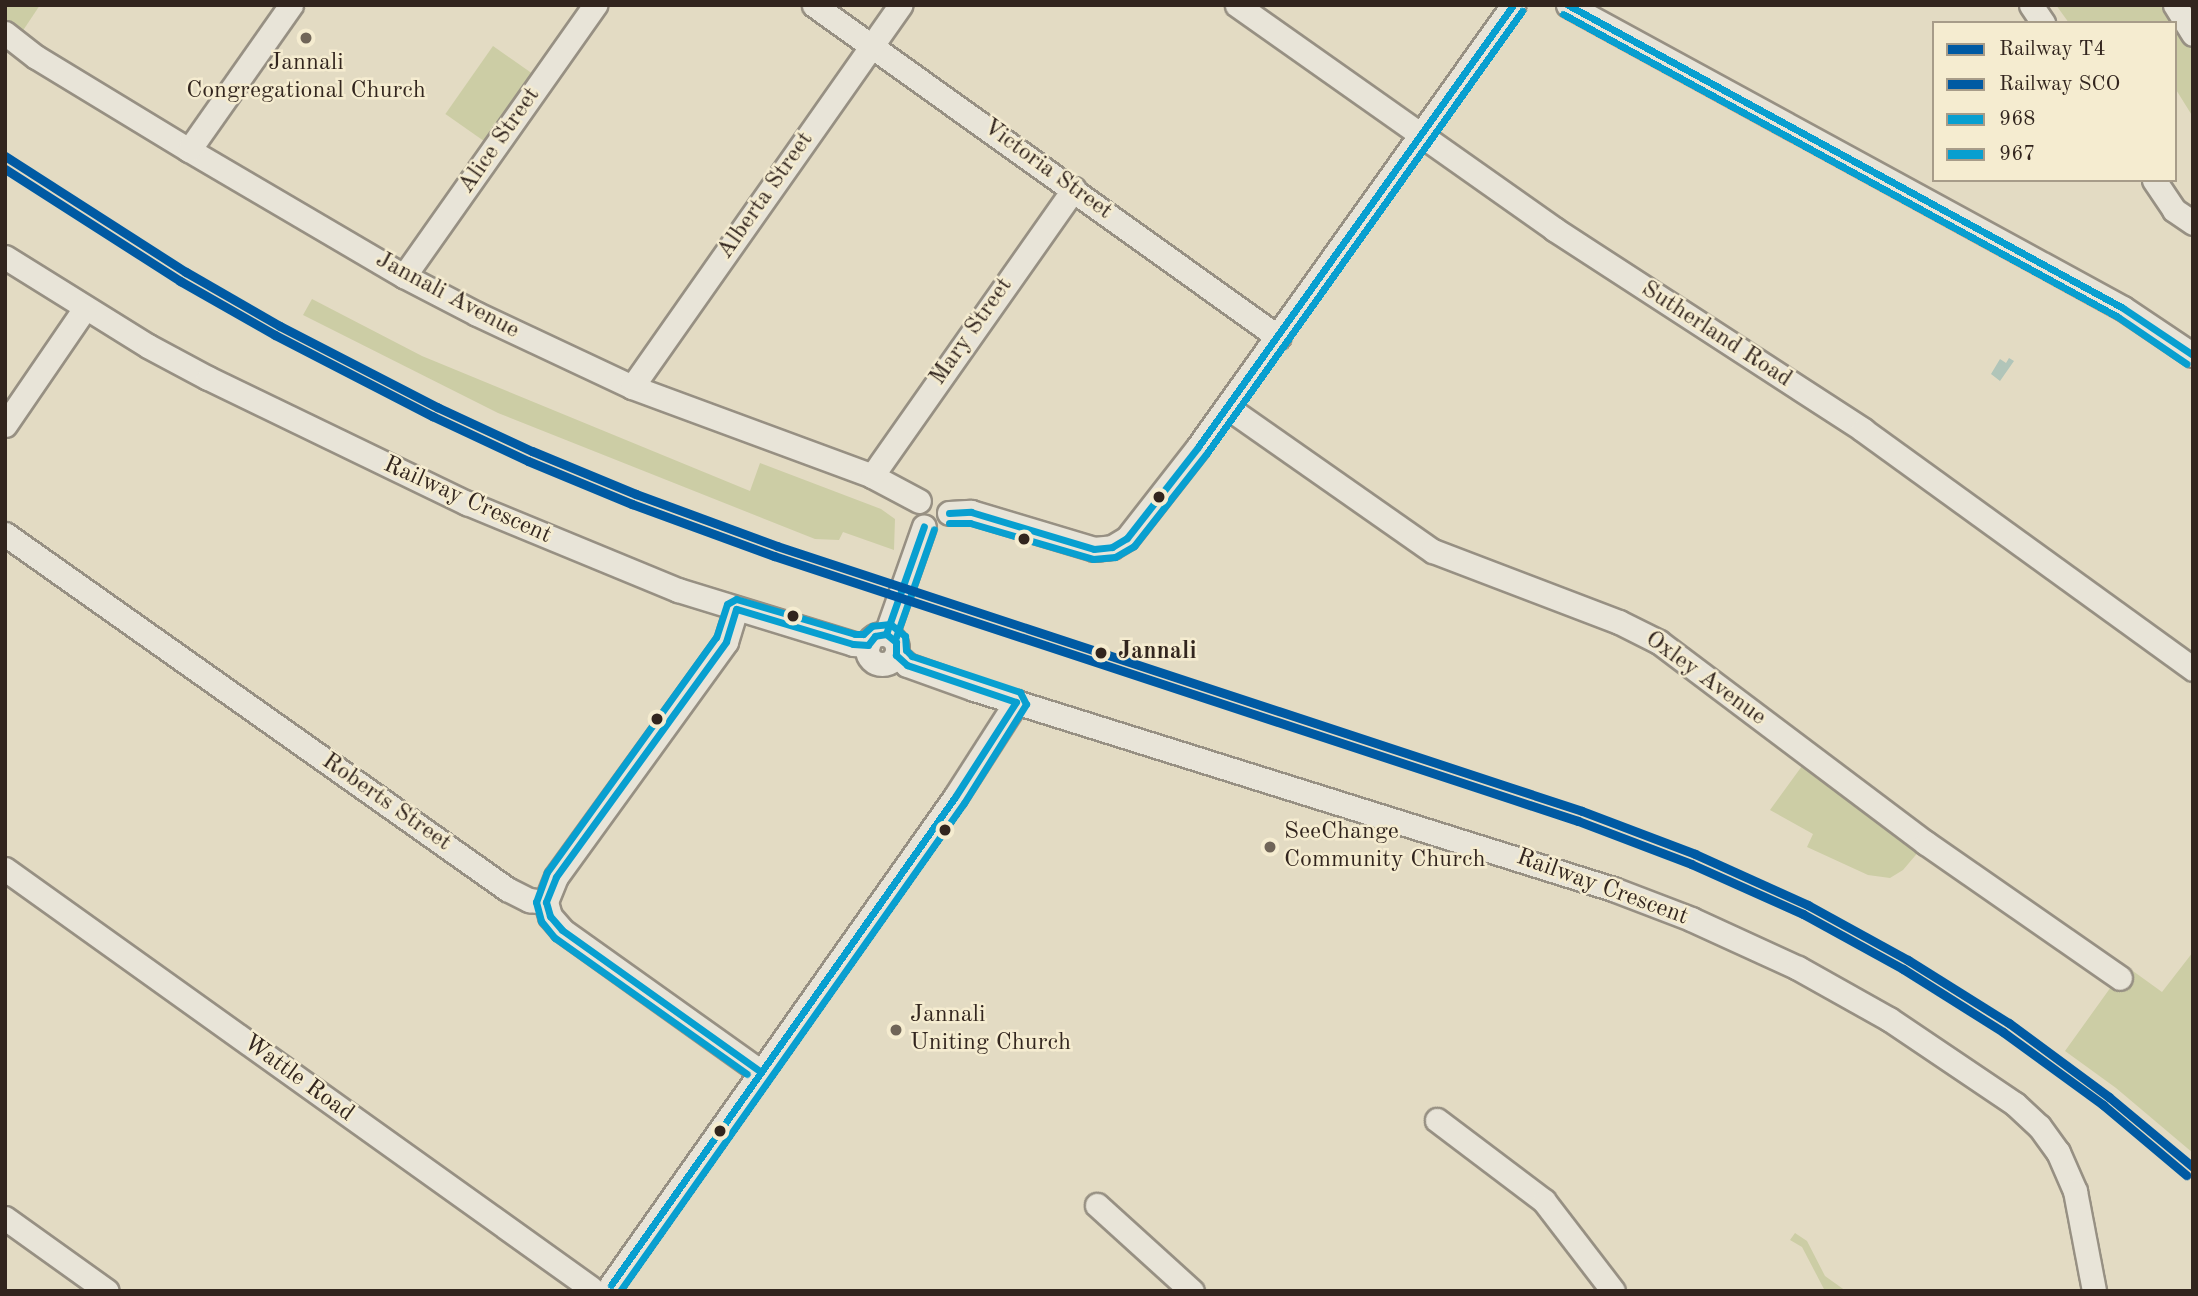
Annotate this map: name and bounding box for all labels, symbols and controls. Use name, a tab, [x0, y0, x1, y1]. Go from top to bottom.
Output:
legend	[1932, 21, 2177, 182]
marker: Jannali Congregational Church	[298, 30, 314, 46]
text: Railway T4	[1999, 39, 2106, 60]
place label: Jannali Congregational Church	[186, 50, 426, 106]
text: Railway SCO	[1999, 74, 2120, 95]
street label: Alice Street	[453, 82, 547, 200]
text: 968	[1999, 109, 2036, 130]
street label: Victoria Street	[977, 113, 1117, 227]
street label: Alberta Street	[712, 127, 820, 265]
text: 967	[1999, 144, 2036, 165]
street label: Jannali Avenue	[370, 246, 524, 346]
street label: Mary Street	[924, 273, 1020, 391]
street label: Sutherland Road	[1635, 276, 1797, 394]
street label: Railway Crescent	[378, 451, 556, 551]
unlabelled marker	[1152, 490, 1166, 504]
unlabelled marker	[1017, 532, 1031, 546]
unlabelled marker	[786, 609, 800, 623]
street label: Oxley Avenue	[1639, 625, 1771, 733]
place label: Jannali	[1118, 639, 1197, 667]
marker: Jannali	[1090, 642, 1112, 664]
unlabelled marker	[650, 712, 664, 726]
street label: Roberts Street	[316, 748, 456, 858]
place label: SeeChange Community Church	[1284, 819, 1486, 875]
unlabelled marker	[938, 823, 952, 837]
marker: SeeChange Community Church	[1262, 839, 1278, 855]
street label: Railway Crescent	[1512, 844, 1692, 932]
place label: Jannali Uniting Church	[910, 1002, 1071, 1058]
marker: Jannali Uniting Church	[888, 1022, 904, 1038]
street label: Wattle Road	[237, 1029, 359, 1129]
unlabelled marker	[713, 1124, 727, 1138]

